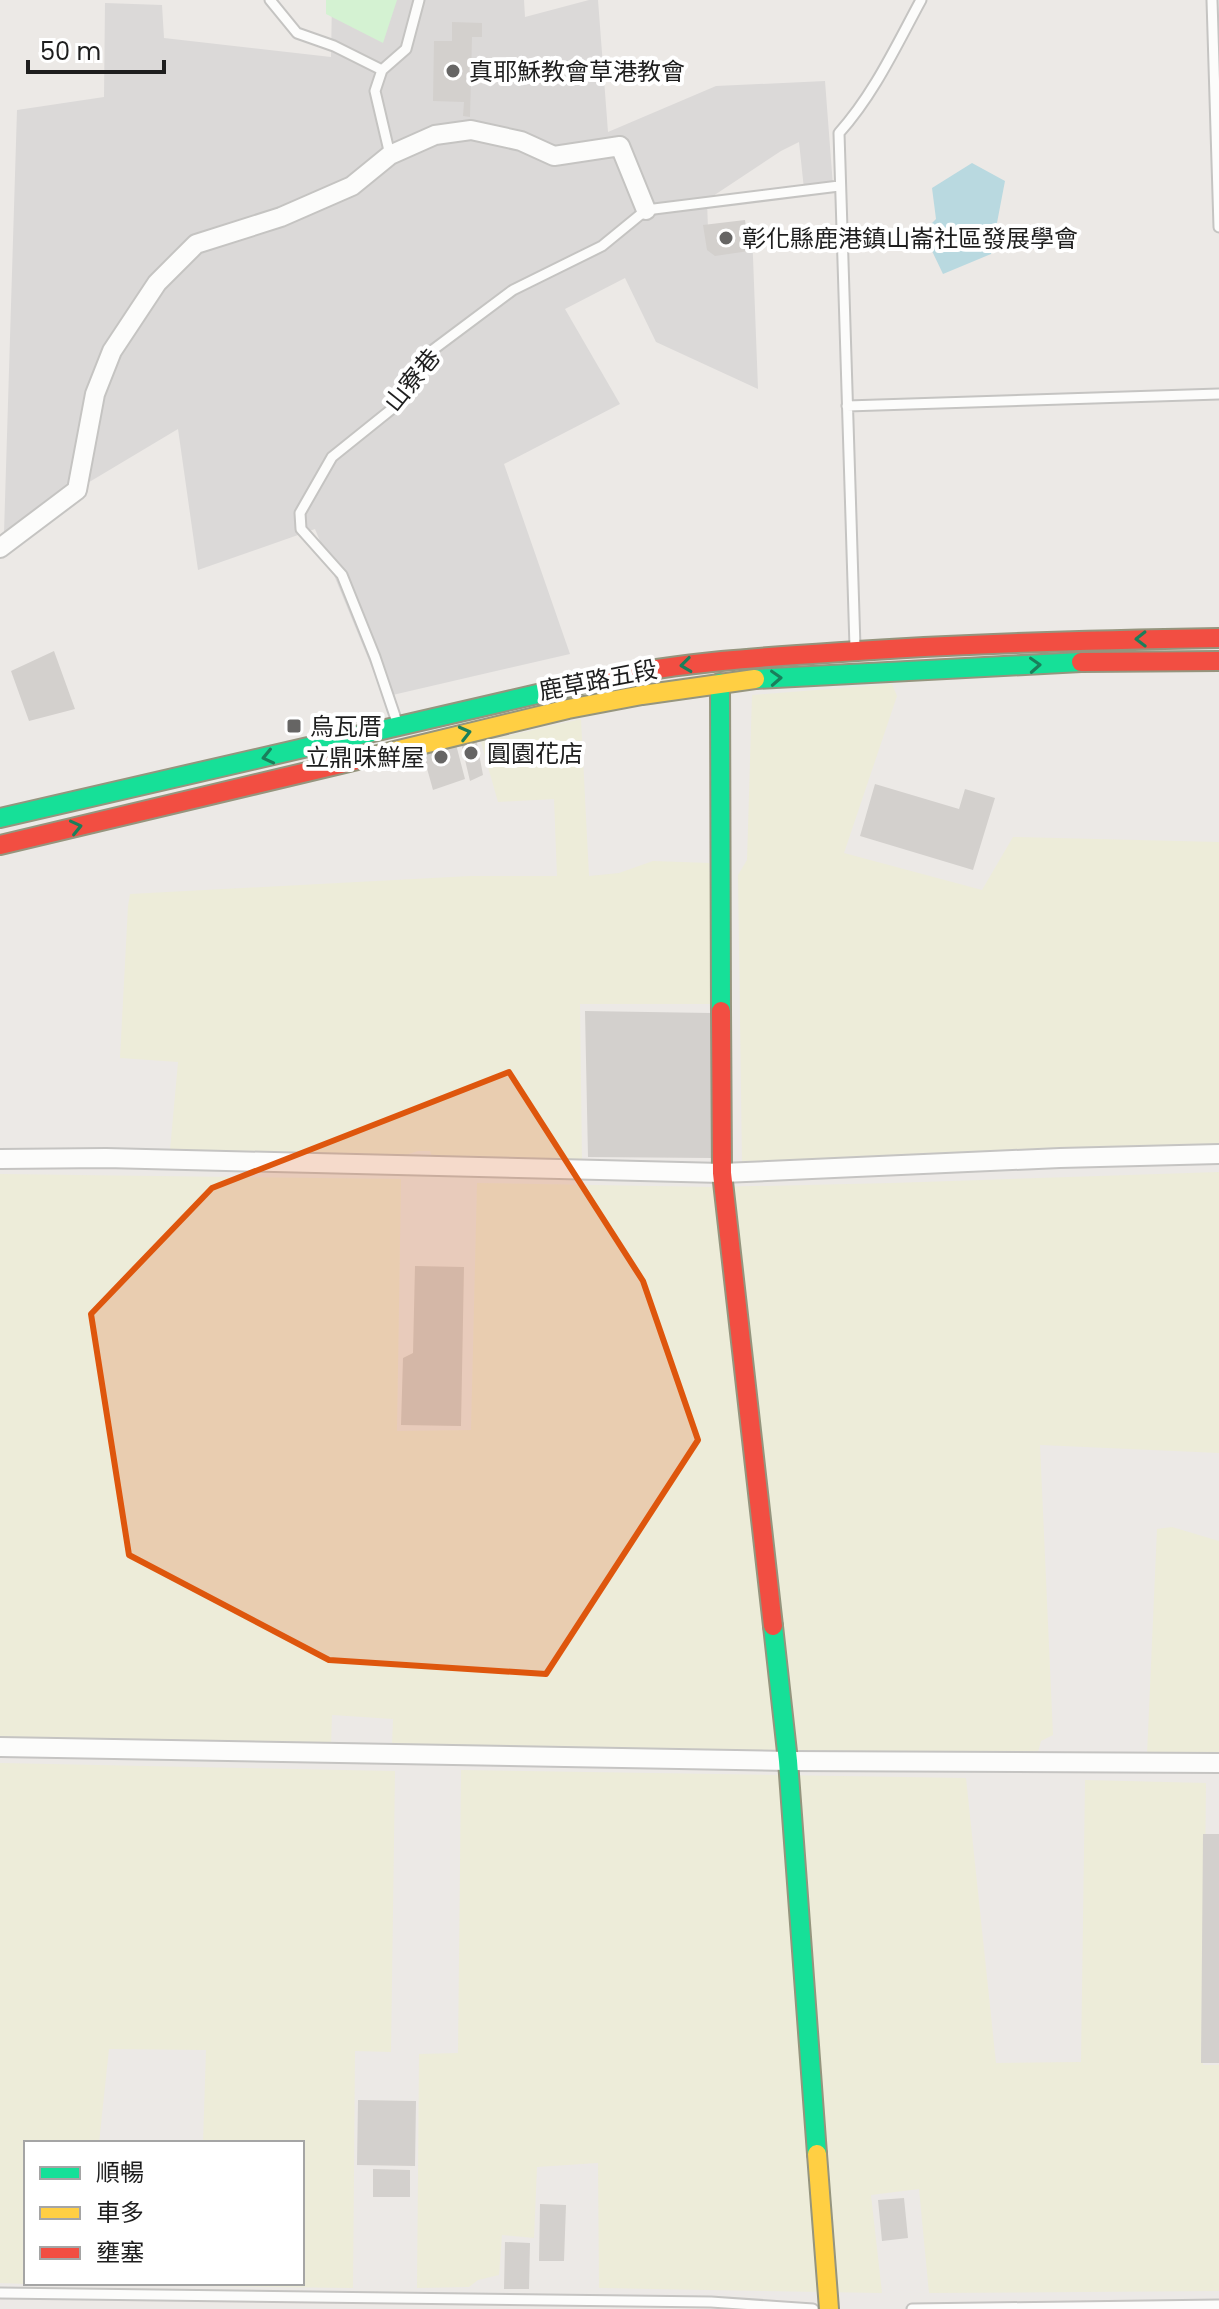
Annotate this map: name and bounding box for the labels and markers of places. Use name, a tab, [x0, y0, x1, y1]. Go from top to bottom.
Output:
place label: 真耶穌教會草港教會	[469, 55, 685, 88]
marker: 真耶穌教會草港教會	[444, 62, 462, 80]
place label: 彰化縣鹿港鎮山崙社區發展學會	[742, 222, 1078, 255]
marker: 彰化縣鹿港鎮山崙社區發展學會	[717, 229, 735, 247]
place label: 烏瓦厝	[310, 710, 382, 743]
marker: 烏瓦厝	[285, 717, 303, 735]
place label: 圓園花店	[487, 737, 583, 770]
place label: 立鼎味鮮屋	[305, 741, 425, 774]
marker: 圓園花店	[462, 744, 480, 762]
marker: 立鼎味鮮屋	[432, 748, 450, 766]

